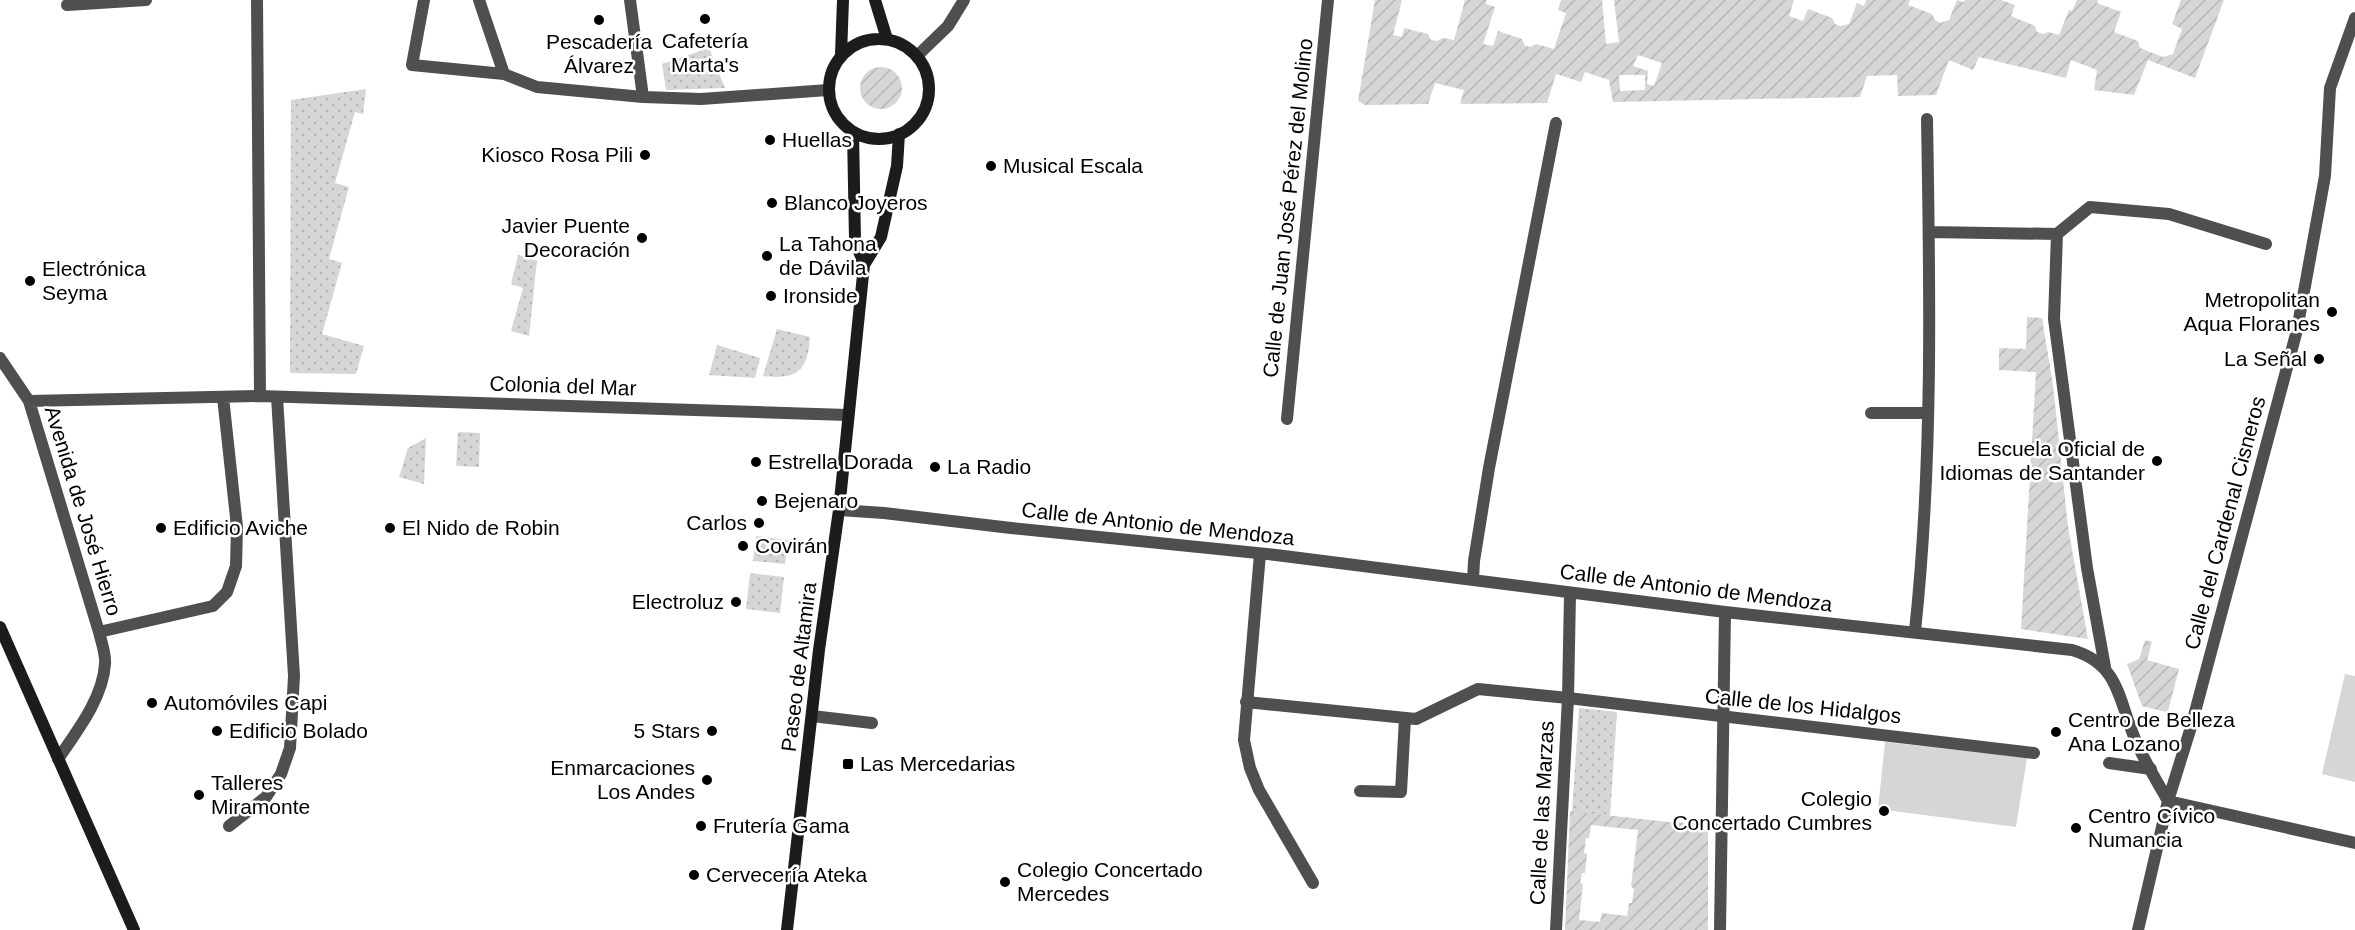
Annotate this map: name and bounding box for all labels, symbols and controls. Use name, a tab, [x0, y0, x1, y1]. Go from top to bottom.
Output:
marker: Cafetería Marta's	[698, 12, 712, 26]
marker: Pescadería Álvarez	[592, 13, 606, 27]
place label: Cafetería Marta's	[662, 29, 749, 76]
place label: Pescadería Álvarez	[546, 30, 652, 77]
street label: Calle de Juan José Pérez del Molino	[1258, 37, 1317, 379]
place label: Huellas	[782, 128, 852, 151]
marker: Huellas	[763, 133, 777, 147]
place label: Kiosco Rosa Pili	[481, 143, 633, 166]
marker: Kiosco Rosa Pili	[638, 148, 652, 162]
place label: Musical Escala	[1003, 154, 1143, 177]
marker: Musical Escala	[984, 159, 998, 173]
place label: Blanco Joyeros	[784, 191, 928, 214]
marker: Blanco Joyeros	[765, 196, 779, 210]
place label: Javier Puente Decoración	[502, 214, 630, 261]
marker: Javier Puente Decoración	[635, 231, 649, 245]
place label: La Tahona de Dávila	[779, 232, 877, 279]
marker: La Tahona de Dávila	[760, 249, 774, 263]
place label: Electrónica Seyma	[42, 257, 146, 304]
marker: Electrónica Seyma	[23, 274, 37, 288]
place label: Ironside	[783, 284, 858, 307]
place label: Metropolitan Aqua Floranes	[2183, 288, 2320, 335]
marker: Ironside	[764, 289, 778, 303]
marker: Metropolitan Aqua Floranes	[2325, 305, 2339, 319]
place label: La Señal	[2224, 347, 2307, 370]
marker: La Señal	[2312, 352, 2326, 366]
street label: Colonia del Mar	[489, 371, 637, 400]
street label: Calle del Cardenal Cisneros	[2180, 394, 2269, 652]
street label: Avenida de José Hierro	[41, 403, 126, 618]
place label: Escuela Oficial de Idiomas de Santander	[1940, 437, 2145, 484]
place label: Estrella Dorada	[768, 450, 913, 473]
marker: Escuela Oficial de Idiomas de Santander	[2150, 454, 2164, 468]
marker: Estrella Dorada	[749, 455, 763, 469]
place label: La Radio	[947, 455, 1031, 478]
marker: La Radio	[928, 460, 942, 474]
place label: Bejenaro	[774, 489, 858, 512]
marker: Bejenaro	[755, 494, 769, 508]
street label: Calle de Antonio de Mendoza	[1020, 498, 1296, 549]
place label: Carlos	[686, 511, 747, 534]
place label: Edificio Aviche	[173, 516, 308, 539]
place label: El Nido de Robin	[402, 516, 560, 539]
marker: Carlos	[752, 516, 766, 530]
marker: Edificio Aviche	[154, 521, 168, 535]
marker: El Nido de Robin	[383, 521, 397, 535]
place label: Covirán	[755, 534, 827, 557]
marker: Covirán	[736, 539, 750, 553]
street label: Calle de Antonio de Mendoza	[1558, 559, 1834, 616]
street label: Paseo de Altamira	[777, 581, 820, 753]
place label: Electroluz	[632, 590, 724, 613]
marker: Electroluz	[729, 595, 743, 609]
street label: Calle de los Hidalgos	[1704, 684, 1902, 727]
place label: Automóviles Capi	[164, 691, 327, 714]
marker: Automóviles Capi	[145, 696, 159, 710]
place label: Centro de Belleza Ana Lozano	[2068, 708, 2235, 755]
place label: Edificio Bolado	[229, 719, 368, 742]
place label: 5 Stars	[633, 719, 700, 742]
street label: Calle de las Marzas	[1525, 720, 1558, 906]
marker: Edificio Bolado	[210, 724, 224, 738]
marker: 5 Stars	[705, 724, 719, 738]
marker: Centro de Belleza Ana Lozano	[2049, 725, 2063, 739]
place label: Las Mercedarias	[860, 752, 1015, 775]
place label: Enmarcaciones Los Andes	[550, 756, 695, 803]
marker: Las Mercedarias	[841, 757, 855, 771]
place label: Talleres Miramonte	[211, 771, 310, 818]
marker: Enmarcaciones Los Andes	[700, 773, 714, 787]
place label: Colegio Concertado Cumbres	[1672, 787, 1872, 834]
marker: Talleres Miramonte	[192, 788, 206, 802]
marker: Colegio Concertado Cumbres	[1877, 804, 1891, 818]
place label: Centro Cívico Numancia	[2088, 804, 2215, 851]
place label: Frutería Gama	[713, 814, 850, 837]
marker: Frutería Gama	[694, 819, 708, 833]
marker: Centro Cívico Numancia	[2069, 821, 2083, 835]
place label: Colegio Concertado Mercedes	[1017, 858, 1203, 905]
place label: Cervecería Ateka	[706, 863, 867, 886]
marker: Cervecería Ateka	[687, 868, 701, 882]
marker: Colegio Concertado Mercedes	[998, 875, 1012, 889]

